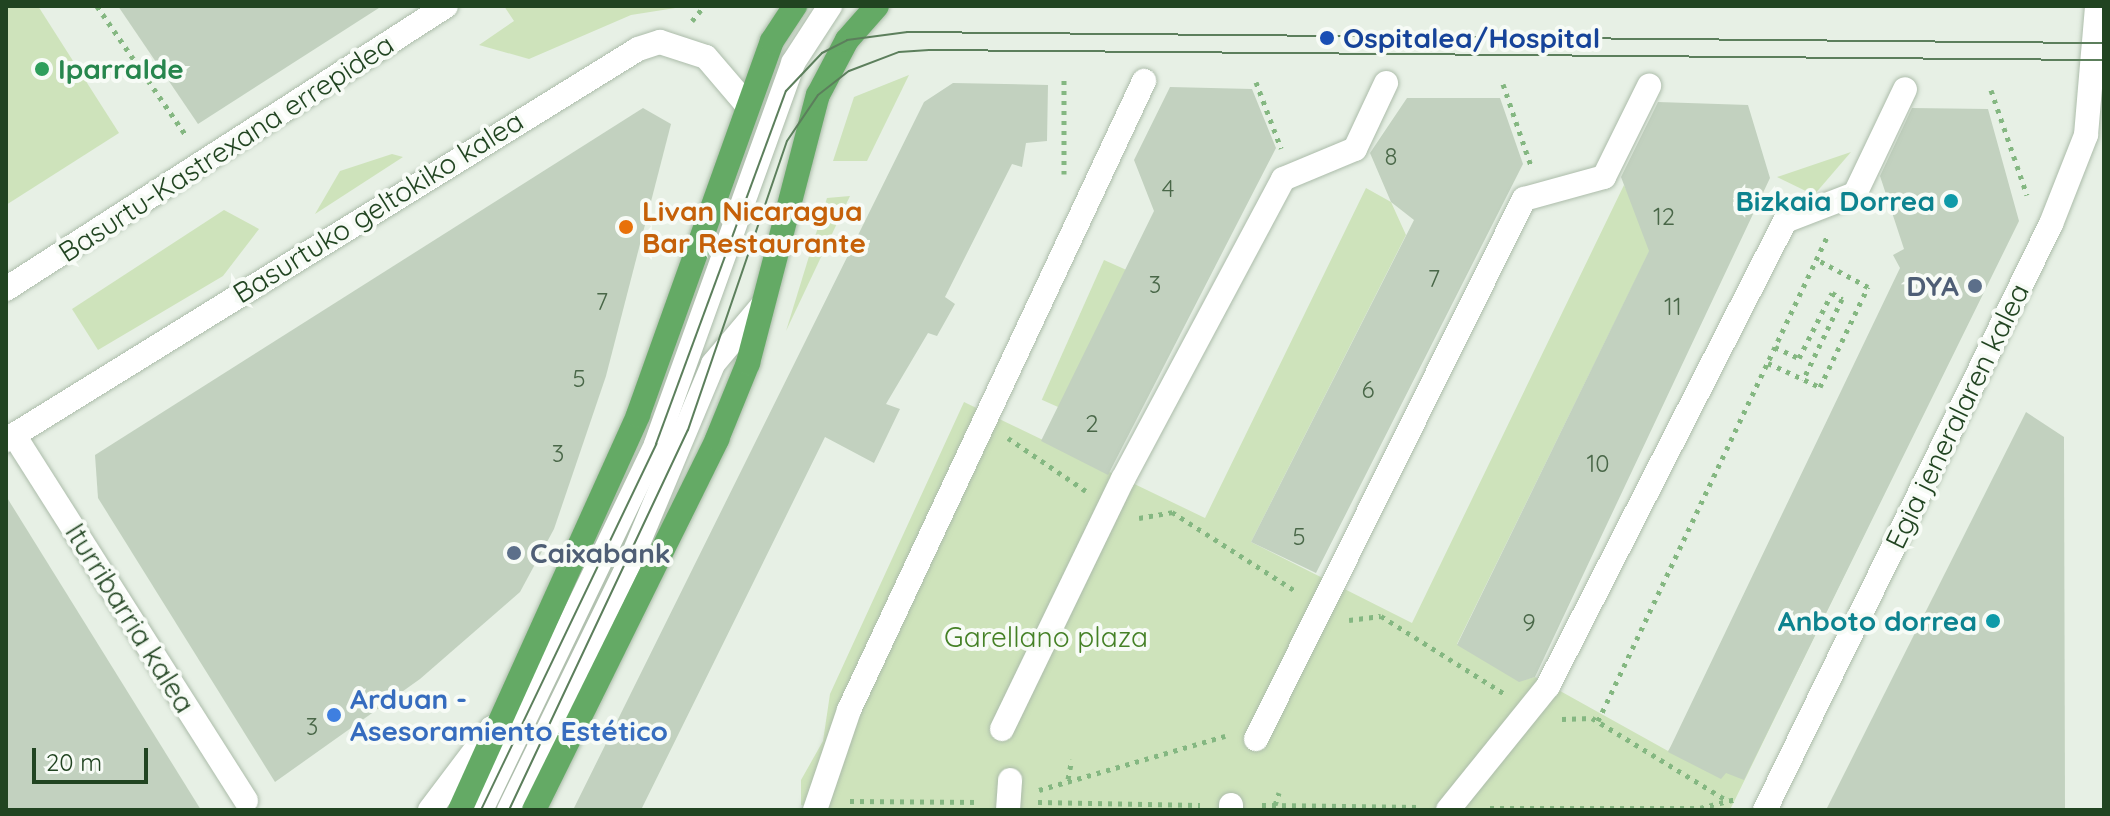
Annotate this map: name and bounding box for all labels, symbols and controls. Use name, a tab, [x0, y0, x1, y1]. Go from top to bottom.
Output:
place label: Ospitalea/Hospital	[1343, 21, 1600, 55]
street label: Basurtu-Kastrexana errepidea	[52, 27, 400, 269]
marker: Ospitalea/Hospital	[1318, 29, 1336, 47]
place label: Iparralde	[58, 52, 184, 86]
marker: Iparralde	[33, 60, 51, 78]
street label: Basurtuko geltokiko kalea	[227, 104, 529, 310]
house number: 8	[1385, 143, 1397, 171]
house number: 4	[1162, 175, 1174, 203]
place label: Bizkaia Dorrea	[1735, 184, 1935, 218]
marker: Bizkaia Dorrea	[1942, 192, 1960, 210]
place label: Livan Nicaragua Bar Restaurante	[642, 194, 866, 260]
house number: 12	[1653, 203, 1675, 231]
marker: Livan Nicaragua Bar Restaurante	[617, 218, 635, 236]
house number: 7	[1428, 265, 1440, 293]
place label: DYA	[1906, 269, 1959, 303]
house number: 3	[1149, 271, 1161, 299]
marker: DYA	[1966, 277, 1984, 295]
street label: Egia jeneralaren kalea	[1878, 278, 2036, 554]
house number: 7	[596, 288, 608, 316]
house number: 11	[1664, 293, 1682, 321]
house number: 5	[572, 365, 586, 393]
house number: 6	[1362, 376, 1374, 404]
house number: 2	[1085, 410, 1099, 438]
house number: 3	[552, 440, 564, 468]
house number: 10	[1586, 450, 1610, 478]
street label: Iturribarria kalea	[58, 517, 202, 719]
house number: 5	[1292, 523, 1306, 551]
place label: Caixabank	[530, 536, 671, 570]
marker: Caixabank	[505, 544, 523, 562]
place label: Anboto dorrea	[1778, 604, 1977, 638]
house number: 9	[1522, 609, 1536, 637]
marker: Anboto dorrea	[1984, 612, 2002, 630]
park label: Garellano plaza	[944, 620, 1148, 654]
place label: Arduan - Asesoramiento Estético	[350, 682, 668, 748]
marker: Arduan - Asesoramiento Estético	[325, 706, 343, 724]
house number: 3	[306, 713, 318, 741]
scale bar	[36, 732, 152, 782]
text: 20 m	[46, 747, 102, 777]

